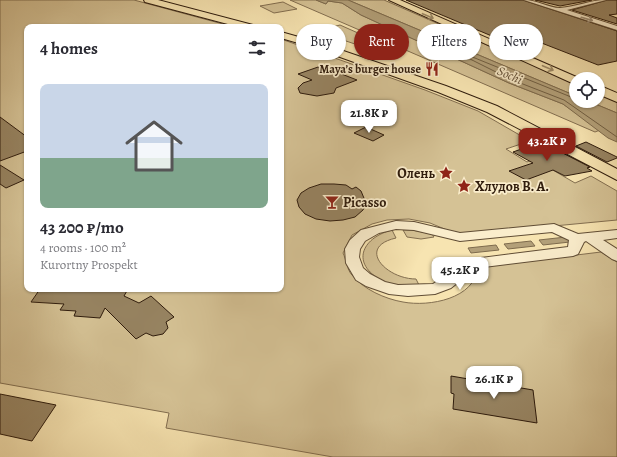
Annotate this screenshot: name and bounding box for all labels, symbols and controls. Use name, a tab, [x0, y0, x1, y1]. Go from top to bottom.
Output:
one-way arrow	[422, 12, 434, 20]
one-way arrow	[580, 16, 593, 23]
chip: Buy	[296, 24, 346, 60]
chip: Rent	[354, 24, 409, 60]
chip: Filters	[417, 24, 481, 60]
chip: New	[489, 24, 543, 60]
text: 4 homes	[40, 37, 98, 60]
icon: filters	[246, 37, 268, 59]
place label: Maya’s burger house	[319, 61, 421, 77]
restaurant icon: Maya’s burger house	[424, 61, 440, 77]
water label: Sochi	[495, 62, 526, 88]
one-way arrow	[541, 64, 553, 72]
map controls	[569, 72, 605, 108]
button: locate	[569, 72, 605, 108]
pin: 21.8K ₽	[332, 100, 406, 134]
text: 21.8K ₽	[350, 104, 388, 121]
icon: home	[118, 110, 190, 182]
pin: 43.2K ₽	[510, 128, 584, 162]
text: 43.2K ₽	[528, 132, 566, 149]
place label: Олень	[397, 164, 436, 183]
place icon: Олень	[438, 165, 454, 181]
place label: Хлудов В. А.	[475, 177, 549, 196]
place icon: Хлудов В. А.	[456, 178, 472, 194]
place label: Picasso	[343, 193, 386, 212]
bar icon: Picasso	[324, 194, 340, 210]
text: 43 200 ₽/mo	[40, 216, 124, 239]
text: 4 rooms · 100 m²	[40, 239, 126, 256]
text: Kurortny Prospekt	[40, 256, 138, 273]
pin: 45.2K ₽	[423, 257, 497, 291]
text: 45.2K ₽	[441, 261, 479, 278]
pin: 26.1K ₽	[457, 366, 531, 400]
text: 26.1K ₽	[475, 370, 513, 387]

